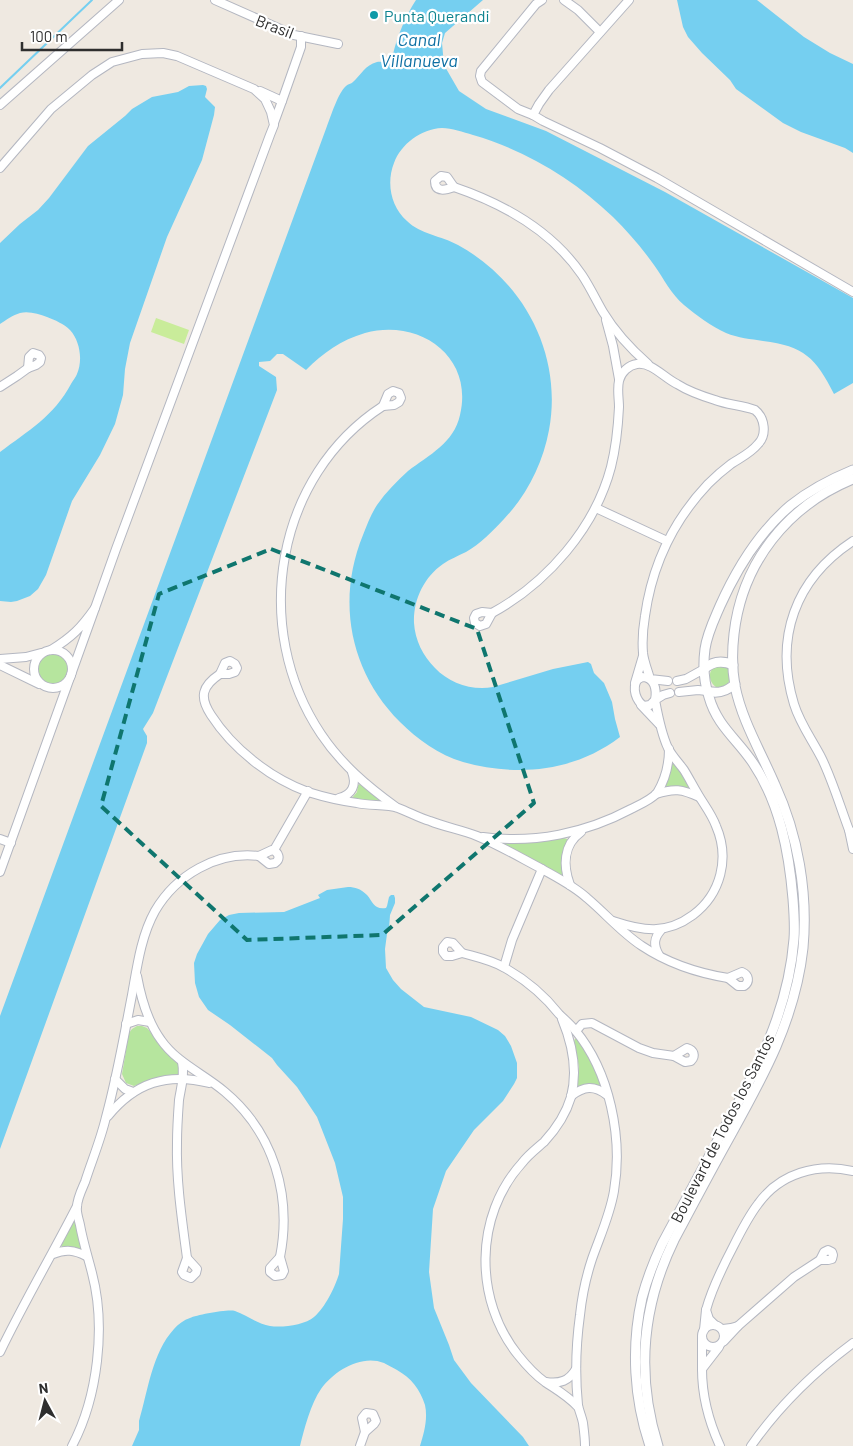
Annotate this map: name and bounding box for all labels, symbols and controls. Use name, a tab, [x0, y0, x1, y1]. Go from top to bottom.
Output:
place label: Punta Querandi	[384, 6, 490, 25]
marker: Punta Querandi	[368, 9, 380, 21]
street label: Brasil	[253, 10, 297, 42]
scale bar	[22, 20, 122, 52]
text: 100 m	[30, 27, 68, 45]
water label: Canal Villanueva	[380, 28, 458, 71]
street label: Boulevard de Todos los Santos	[666, 1030, 778, 1226]
north arrow	[20, 1376, 70, 1426]
text: N	[38, 1379, 49, 1397]

